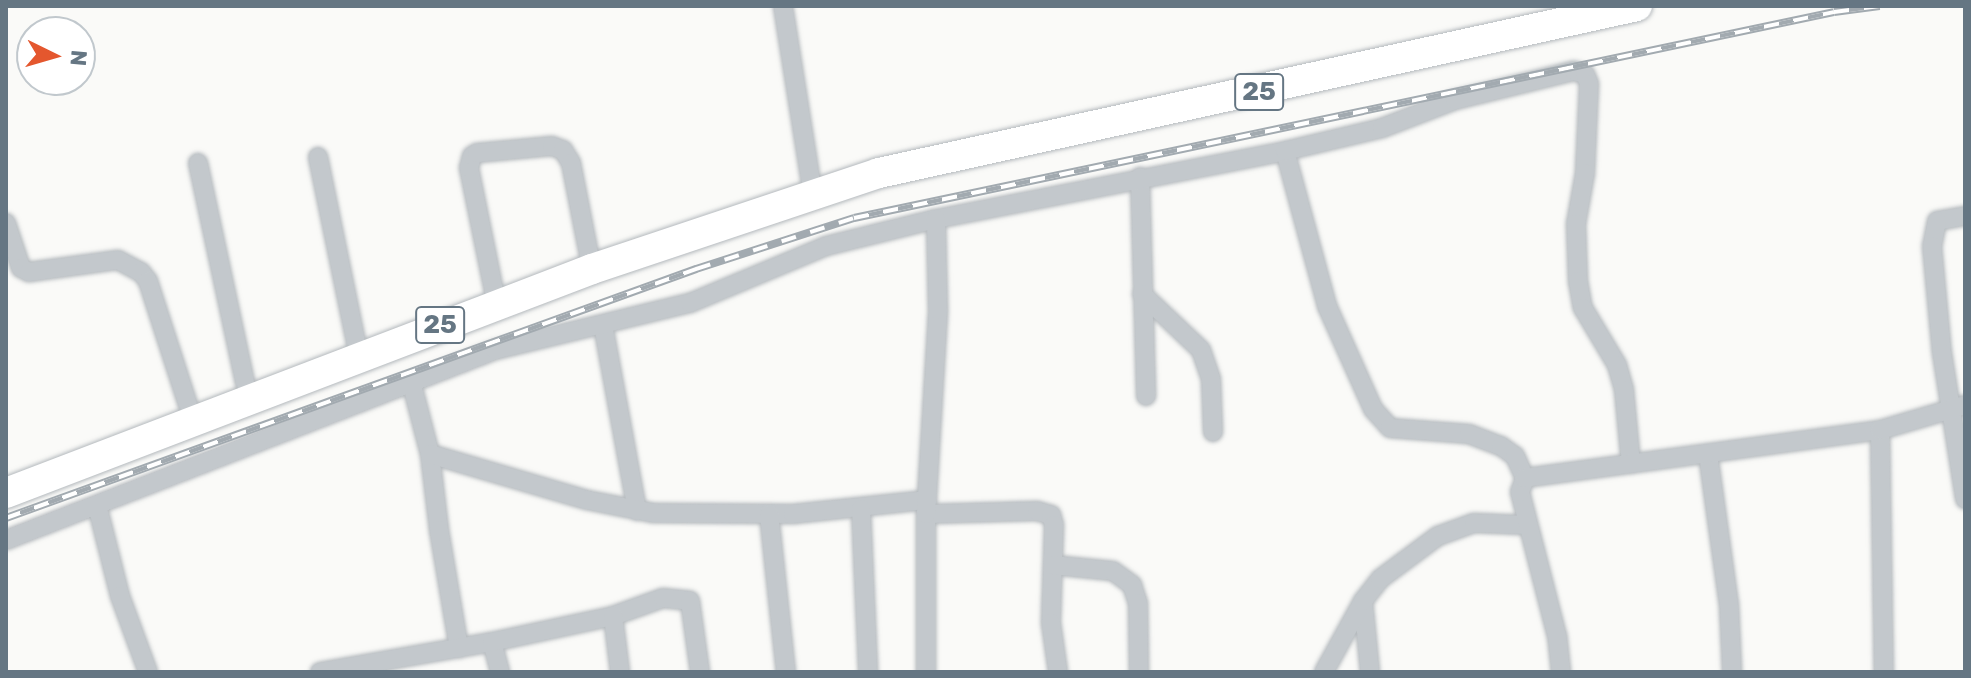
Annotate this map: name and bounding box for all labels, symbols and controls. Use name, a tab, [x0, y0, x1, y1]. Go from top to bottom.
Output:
north arrow	[16, 16, 96, 96]
text: N	[64, 49, 93, 67]
road number: 25	[1233, 70, 1285, 114]
road number: 25	[414, 303, 466, 347]

